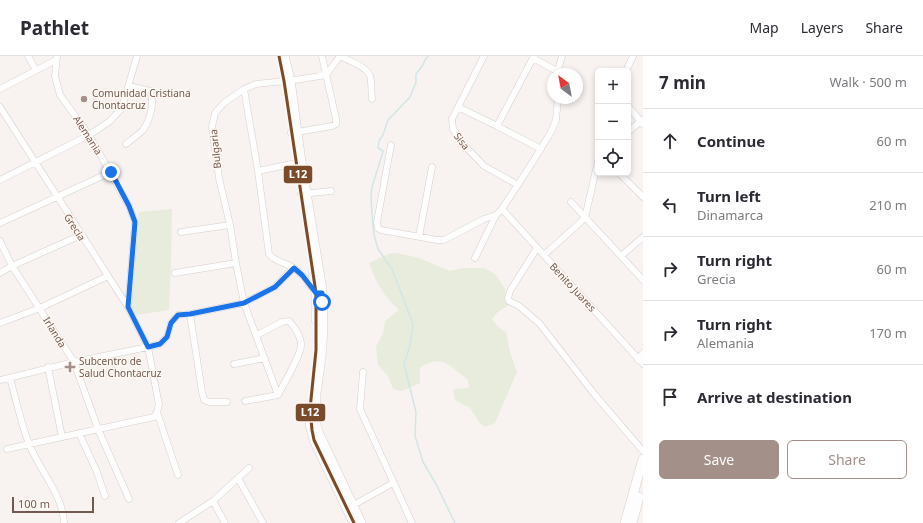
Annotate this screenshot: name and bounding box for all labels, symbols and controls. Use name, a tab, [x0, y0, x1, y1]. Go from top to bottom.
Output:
text: Pathlet	[20, 15, 89, 41]
text: Map	[750, 18, 779, 37]
text: Layers	[801, 18, 843, 37]
text: Share	[865, 18, 903, 37]
north arrow	[547, 68, 583, 104]
map controls	[595, 68, 631, 176]
button: +	[595, 68, 631, 104]
text: 7 min	[659, 71, 706, 94]
text: Walk · 500 m	[829, 73, 907, 91]
place label: Comunidad Cristiana Chontacruz	[92, 86, 191, 112]
marker: Comunidad Cristiana Chontacruz	[79, 94, 89, 104]
button: −	[595, 104, 631, 140]
street label: Alemania	[70, 113, 106, 157]
street label: Bulgaria	[206, 129, 224, 169]
street label: Sisa	[451, 129, 473, 153]
icon: ahead	[659, 130, 681, 152]
text: Continue	[697, 131, 765, 151]
text: 60 m	[877, 132, 907, 150]
button: locate	[595, 140, 631, 176]
route end	[102, 163, 120, 181]
line badge: L12	[283, 165, 313, 184]
text: L12	[289, 166, 307, 181]
text: Turn left	[697, 186, 761, 206]
icon: left	[659, 194, 681, 216]
text: 210 m	[869, 196, 907, 214]
text: Dinamarca	[697, 206, 763, 224]
street label: Grecia	[61, 211, 89, 243]
text: Turn right	[697, 250, 772, 270]
icon: right	[659, 258, 681, 280]
street label: Benito Juares	[547, 260, 599, 315]
text: 60 m	[877, 260, 907, 278]
text: Grecia	[697, 270, 736, 288]
route start	[313, 293, 331, 311]
street label: Irlanda	[40, 314, 70, 350]
text: Turn right	[697, 314, 772, 334]
icon: right	[659, 322, 681, 344]
text: 170 m	[869, 324, 907, 342]
text: Alemania	[697, 334, 754, 352]
place label: Subcentro de Salud Chontacruz	[79, 354, 162, 380]
marker: Subcentro de Salud Chontacruz	[64, 361, 76, 373]
icon: arrive	[659, 386, 681, 408]
text: Arrive at destination	[697, 387, 852, 407]
line badge: L12	[295, 403, 326, 422]
text: L12	[301, 404, 319, 419]
button: Save	[659, 440, 779, 479]
button: Share	[787, 440, 907, 479]
scale bar	[12, 495, 94, 514]
text: 100 m	[18, 496, 50, 511]

